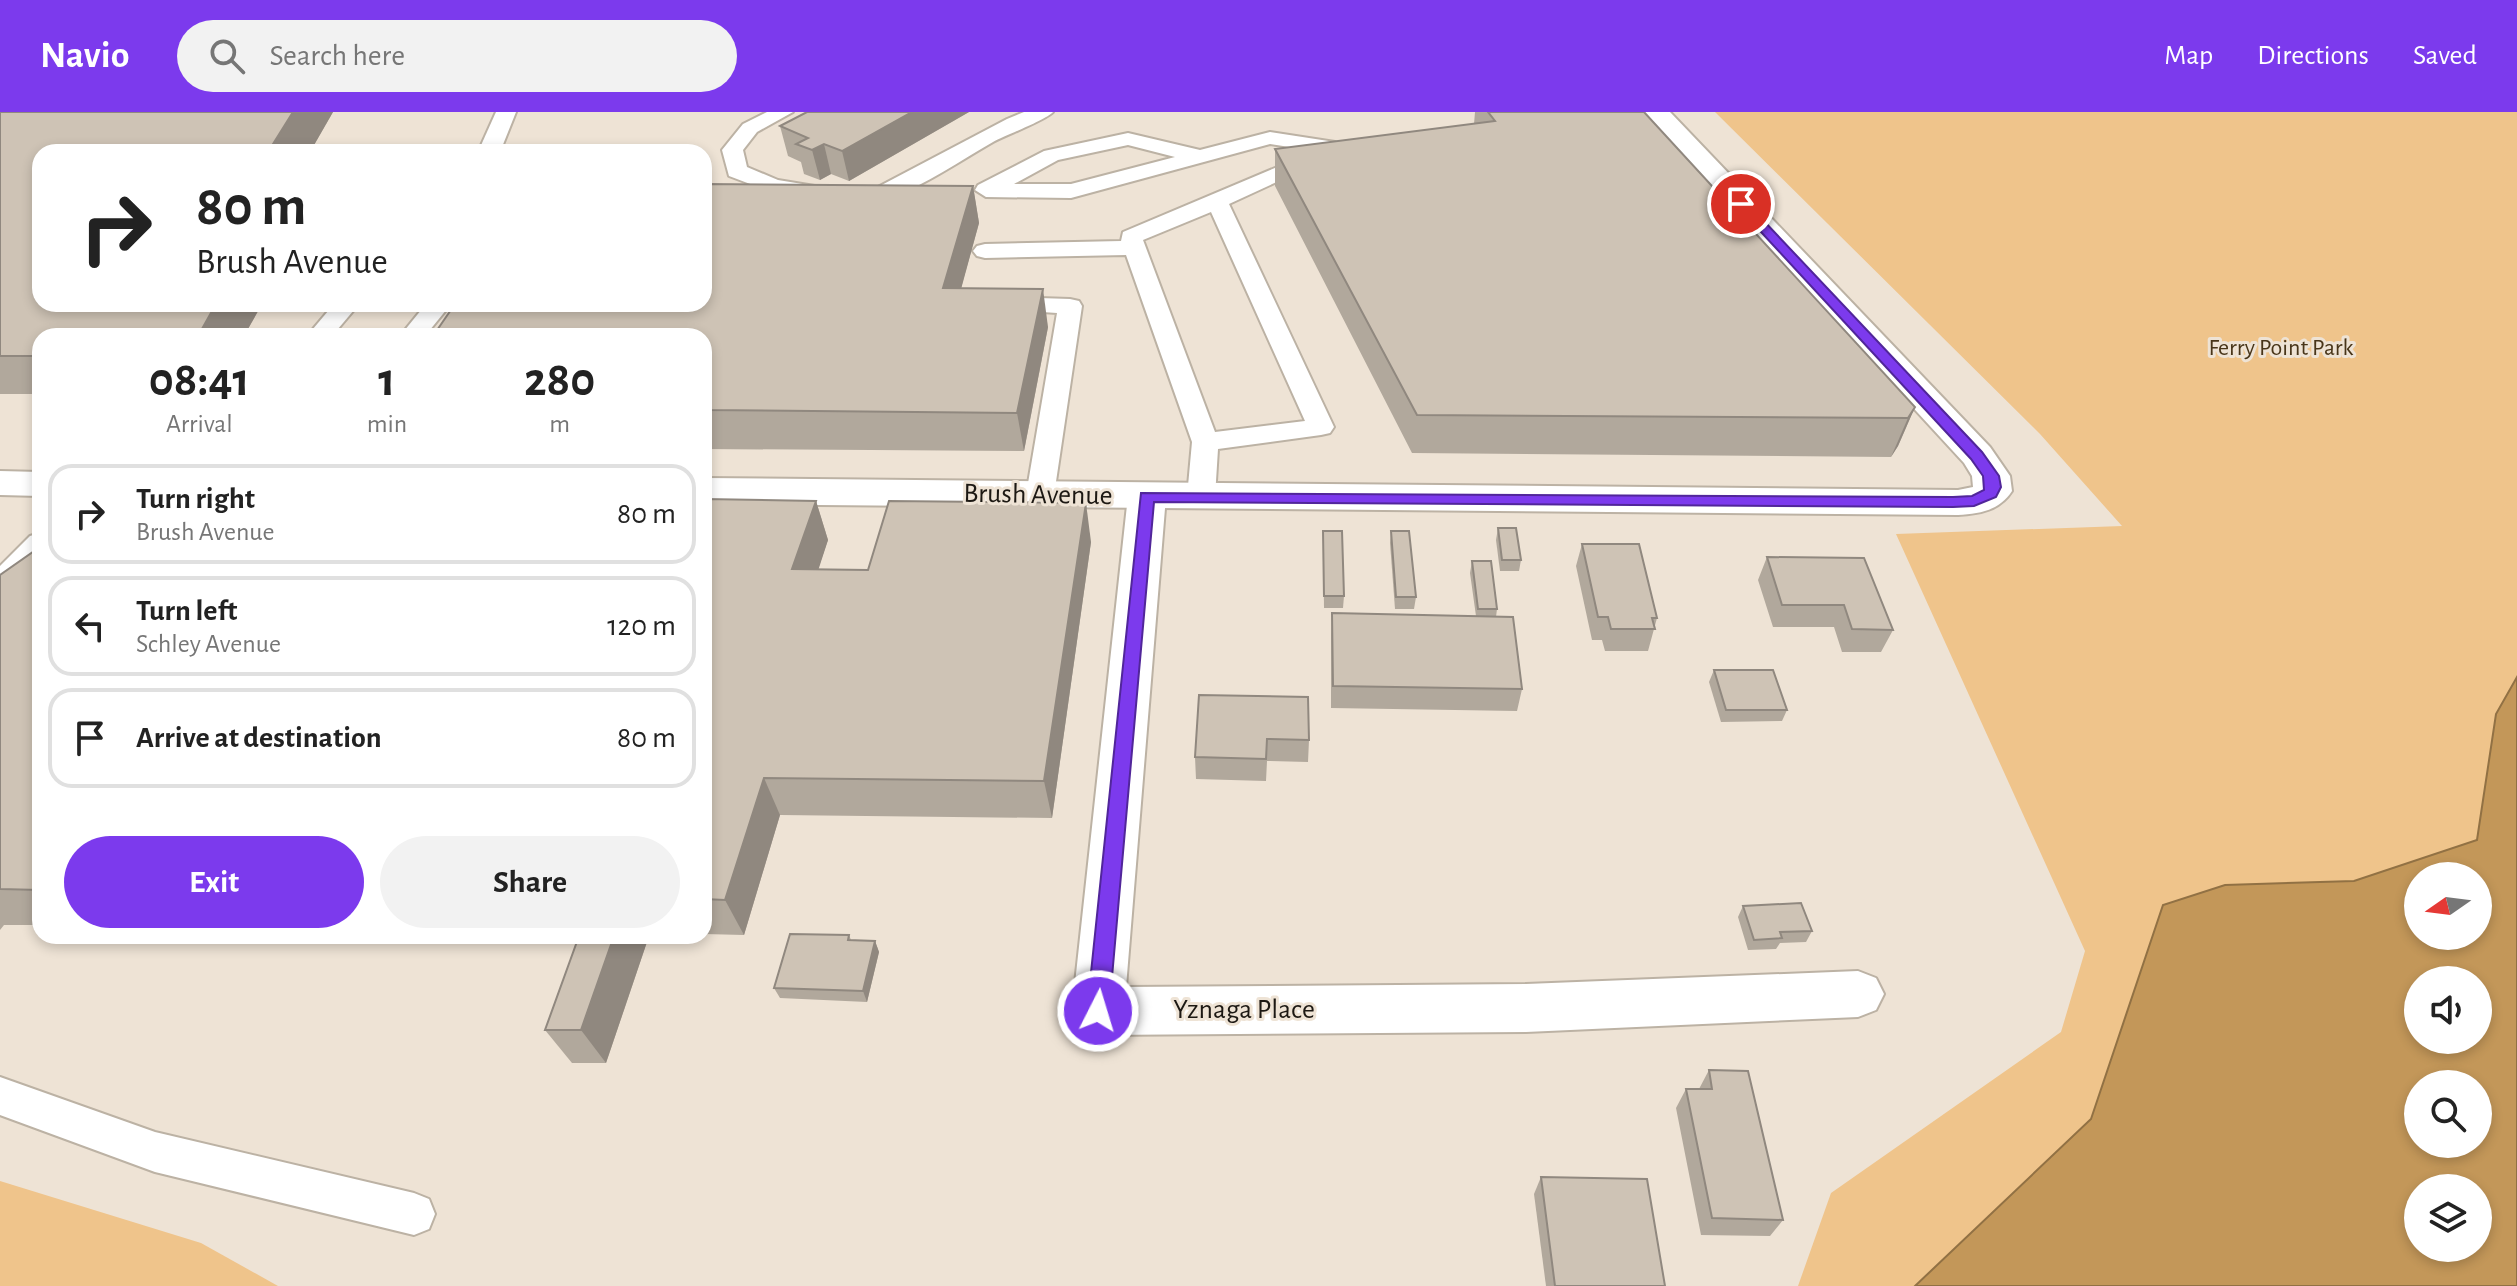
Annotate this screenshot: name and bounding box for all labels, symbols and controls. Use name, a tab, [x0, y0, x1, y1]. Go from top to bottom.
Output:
search box	[177, 20, 737, 92]
icon: search	[205, 34, 249, 78]
text: Navio	[40, 37, 129, 75]
text: Search here	[269, 41, 405, 71]
text: Map	[2164, 42, 2213, 70]
text: Directions	[2257, 42, 2369, 70]
text: Saved	[2413, 42, 2477, 70]
pin	[1707, 170, 1775, 238]
icon: right	[64, 176, 168, 280]
text: 80 m	[196, 179, 306, 235]
icon: arrive	[1719, 182, 1763, 226]
text: Brush Avenue	[196, 244, 388, 280]
park label: Ferry Point Park	[2208, 336, 2354, 360]
text: 08:41	[149, 357, 250, 405]
text: 1	[378, 357, 396, 405]
text: 280	[524, 357, 595, 405]
text: Arrival	[166, 411, 233, 437]
text: min	[367, 411, 407, 437]
text: m	[549, 411, 570, 437]
street label: Brush Avenue	[963, 480, 1113, 510]
text: Turn right	[136, 484, 255, 514]
icon: right	[68, 492, 112, 536]
text: 80 m	[617, 499, 676, 529]
text: Brush Avenue	[136, 519, 275, 545]
text: Turn left	[136, 596, 237, 626]
icon: left	[68, 604, 112, 648]
text: 120 m	[607, 611, 676, 641]
text: Schley Avenue	[136, 631, 281, 657]
icon: arrive	[68, 716, 112, 760]
text: Arrive at destination	[136, 723, 382, 753]
text: 80 m	[617, 723, 676, 753]
button: Exit	[64, 836, 364, 928]
button: Share	[380, 836, 680, 928]
north arrow	[2404, 862, 2492, 950]
map controls	[2404, 862, 2492, 1262]
button: sound	[2404, 966, 2492, 1054]
position arrow	[1056, 969, 1140, 1053]
street label: Yznaga Place	[1173, 996, 1315, 1024]
button: search	[2404, 1070, 2492, 1158]
button: layers	[2404, 1174, 2492, 1262]

